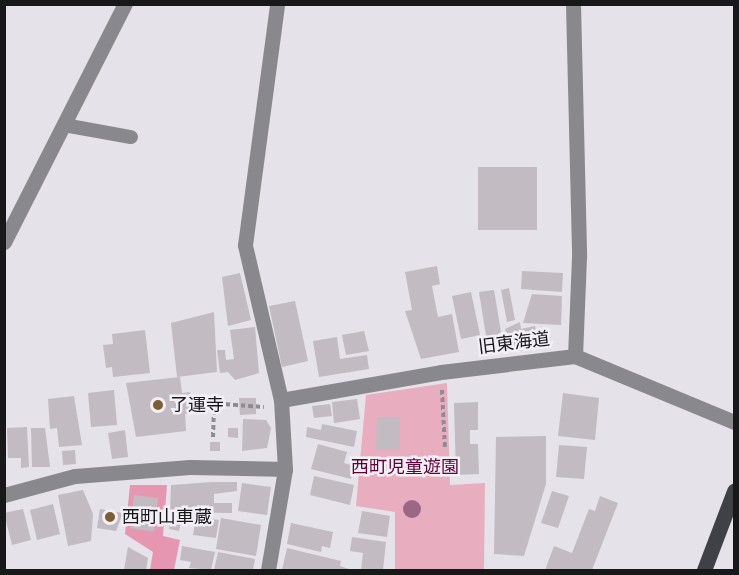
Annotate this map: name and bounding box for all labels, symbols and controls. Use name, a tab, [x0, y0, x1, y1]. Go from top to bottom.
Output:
street label: 旧東海道	[477, 328, 551, 358]
place label: 了運寺	[170, 394, 224, 416]
marker: 了運寺	[151, 398, 165, 412]
park label: 西町児童遊園	[351, 456, 459, 478]
place label: 西町山車蔵	[122, 506, 212, 528]
marker: 西町山車蔵	[103, 510, 117, 524]

